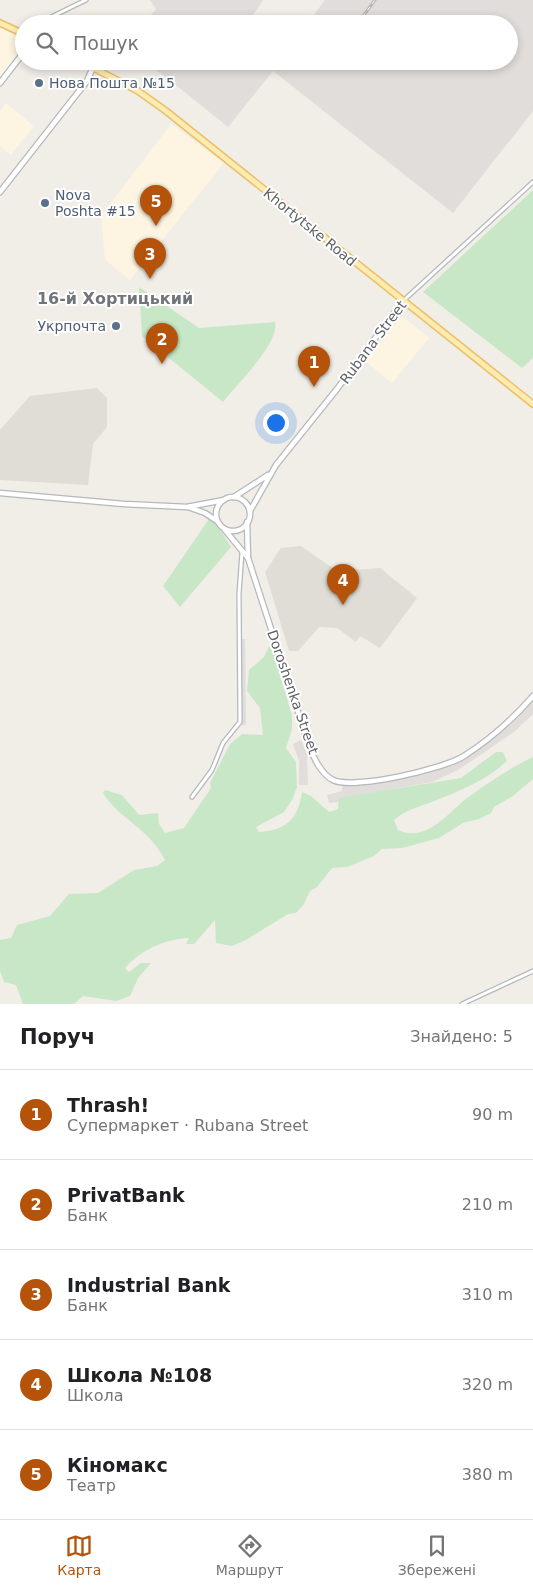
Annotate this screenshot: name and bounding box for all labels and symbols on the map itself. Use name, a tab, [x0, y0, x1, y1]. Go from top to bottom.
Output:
place label: Нова Пошта №15	[49, 75, 175, 91]
marker: Нова Пошта №15	[33, 77, 45, 89]
pin: 5	[140, 185, 172, 226]
street label: Khortytske Road	[260, 185, 360, 269]
place label: Nova Poshta #15	[55, 187, 136, 219]
marker: Nova Poshta #15	[39, 197, 51, 209]
pin: 3	[134, 238, 166, 279]
district label: 16-й Хортицький	[37, 289, 193, 308]
street label: Rubana Street	[337, 297, 410, 387]
place label: Укрпочта	[37, 318, 106, 334]
marker: Укрпочта	[110, 320, 122, 332]
pin: 2	[146, 323, 178, 364]
pin: 1	[298, 346, 330, 387]
your location	[263, 410, 289, 436]
pin: 4	[327, 564, 359, 605]
street label: Doroshenka Street	[264, 628, 322, 757]

